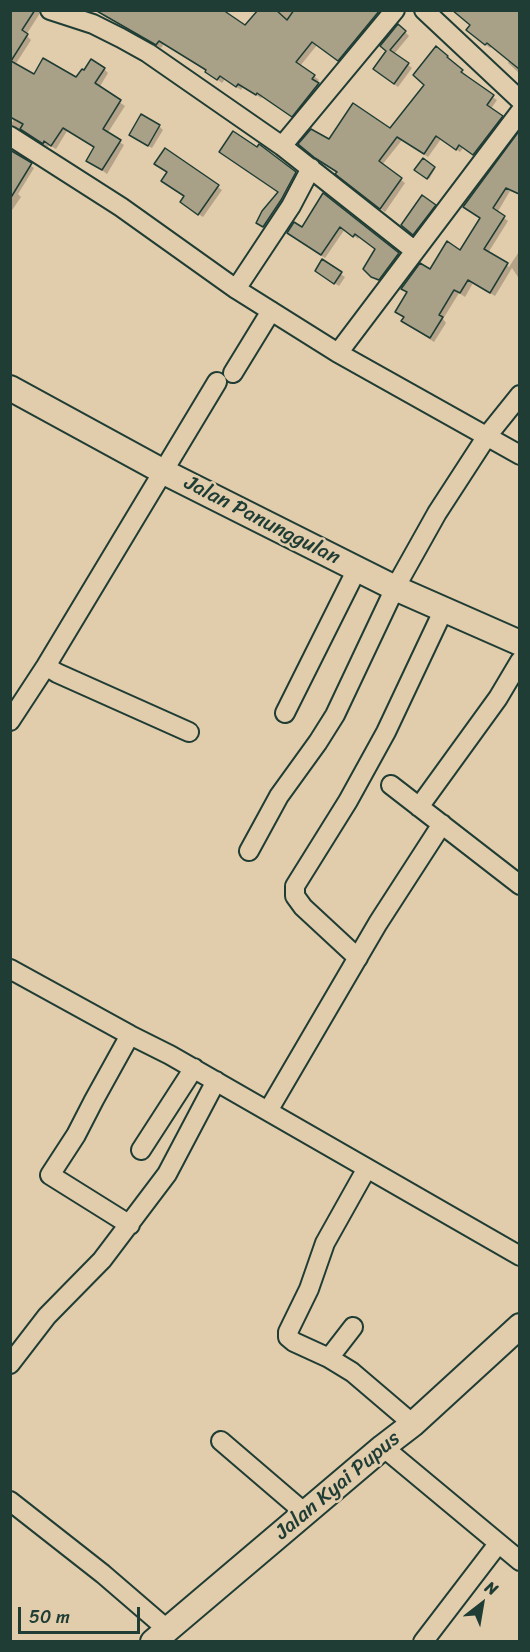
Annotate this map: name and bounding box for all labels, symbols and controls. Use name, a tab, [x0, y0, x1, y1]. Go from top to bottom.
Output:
street label: Jalan Panunggulan	[180, 471, 344, 571]
street label: Jalan Kyai Pupus	[270, 1426, 406, 1546]
text: N	[479, 1573, 504, 1603]
north arrow	[452, 1574, 512, 1634]
scale bar	[21, 1595, 142, 1633]
text: 50 m	[29, 1601, 70, 1633]

